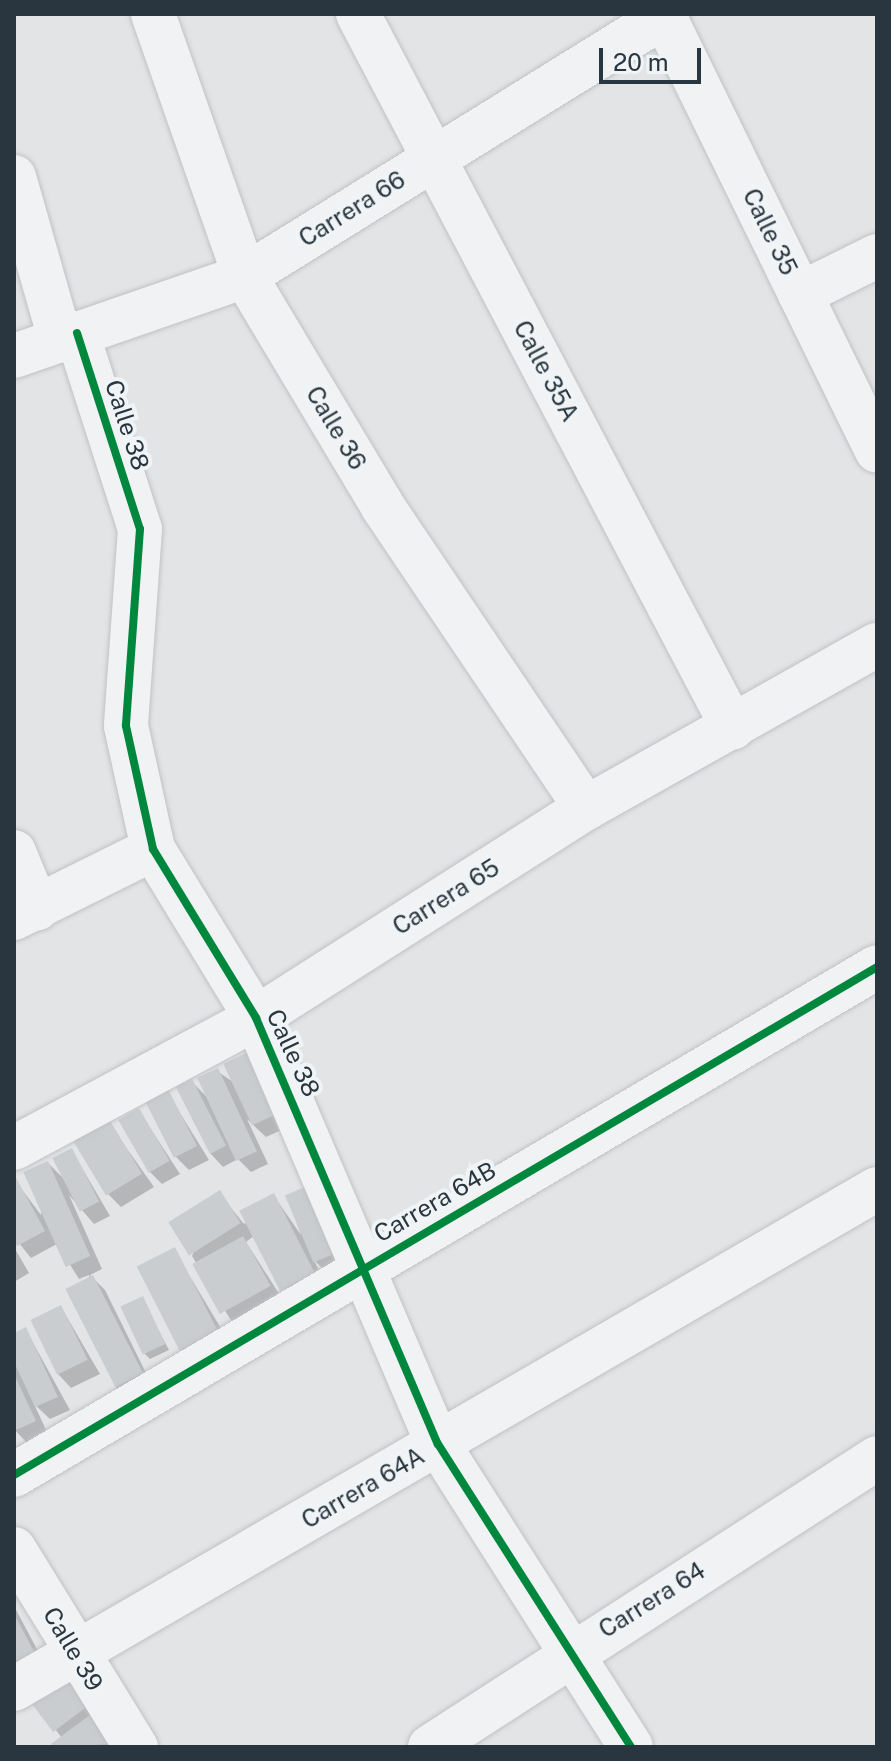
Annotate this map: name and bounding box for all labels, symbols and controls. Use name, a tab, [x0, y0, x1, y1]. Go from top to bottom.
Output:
scale bar	[603, 32, 705, 82]
text: 20 m	[613, 48, 669, 76]
street label: Carrera 66	[294, 165, 410, 253]
street label: Calle 35	[737, 184, 803, 280]
street label: Calle 35A	[507, 316, 585, 426]
street label: Calle 38	[99, 376, 155, 474]
street label: Calle 36	[300, 381, 372, 475]
street label: Carrera 65	[387, 853, 505, 941]
street label: Calle 38	[260, 1005, 326, 1101]
street label: Carrera 64B	[369, 1156, 501, 1248]
street label: Carrera 64A	[297, 1441, 429, 1535]
street label: Carrera 64	[594, 1556, 710, 1644]
street label: Calle 39	[37, 1602, 109, 1696]

